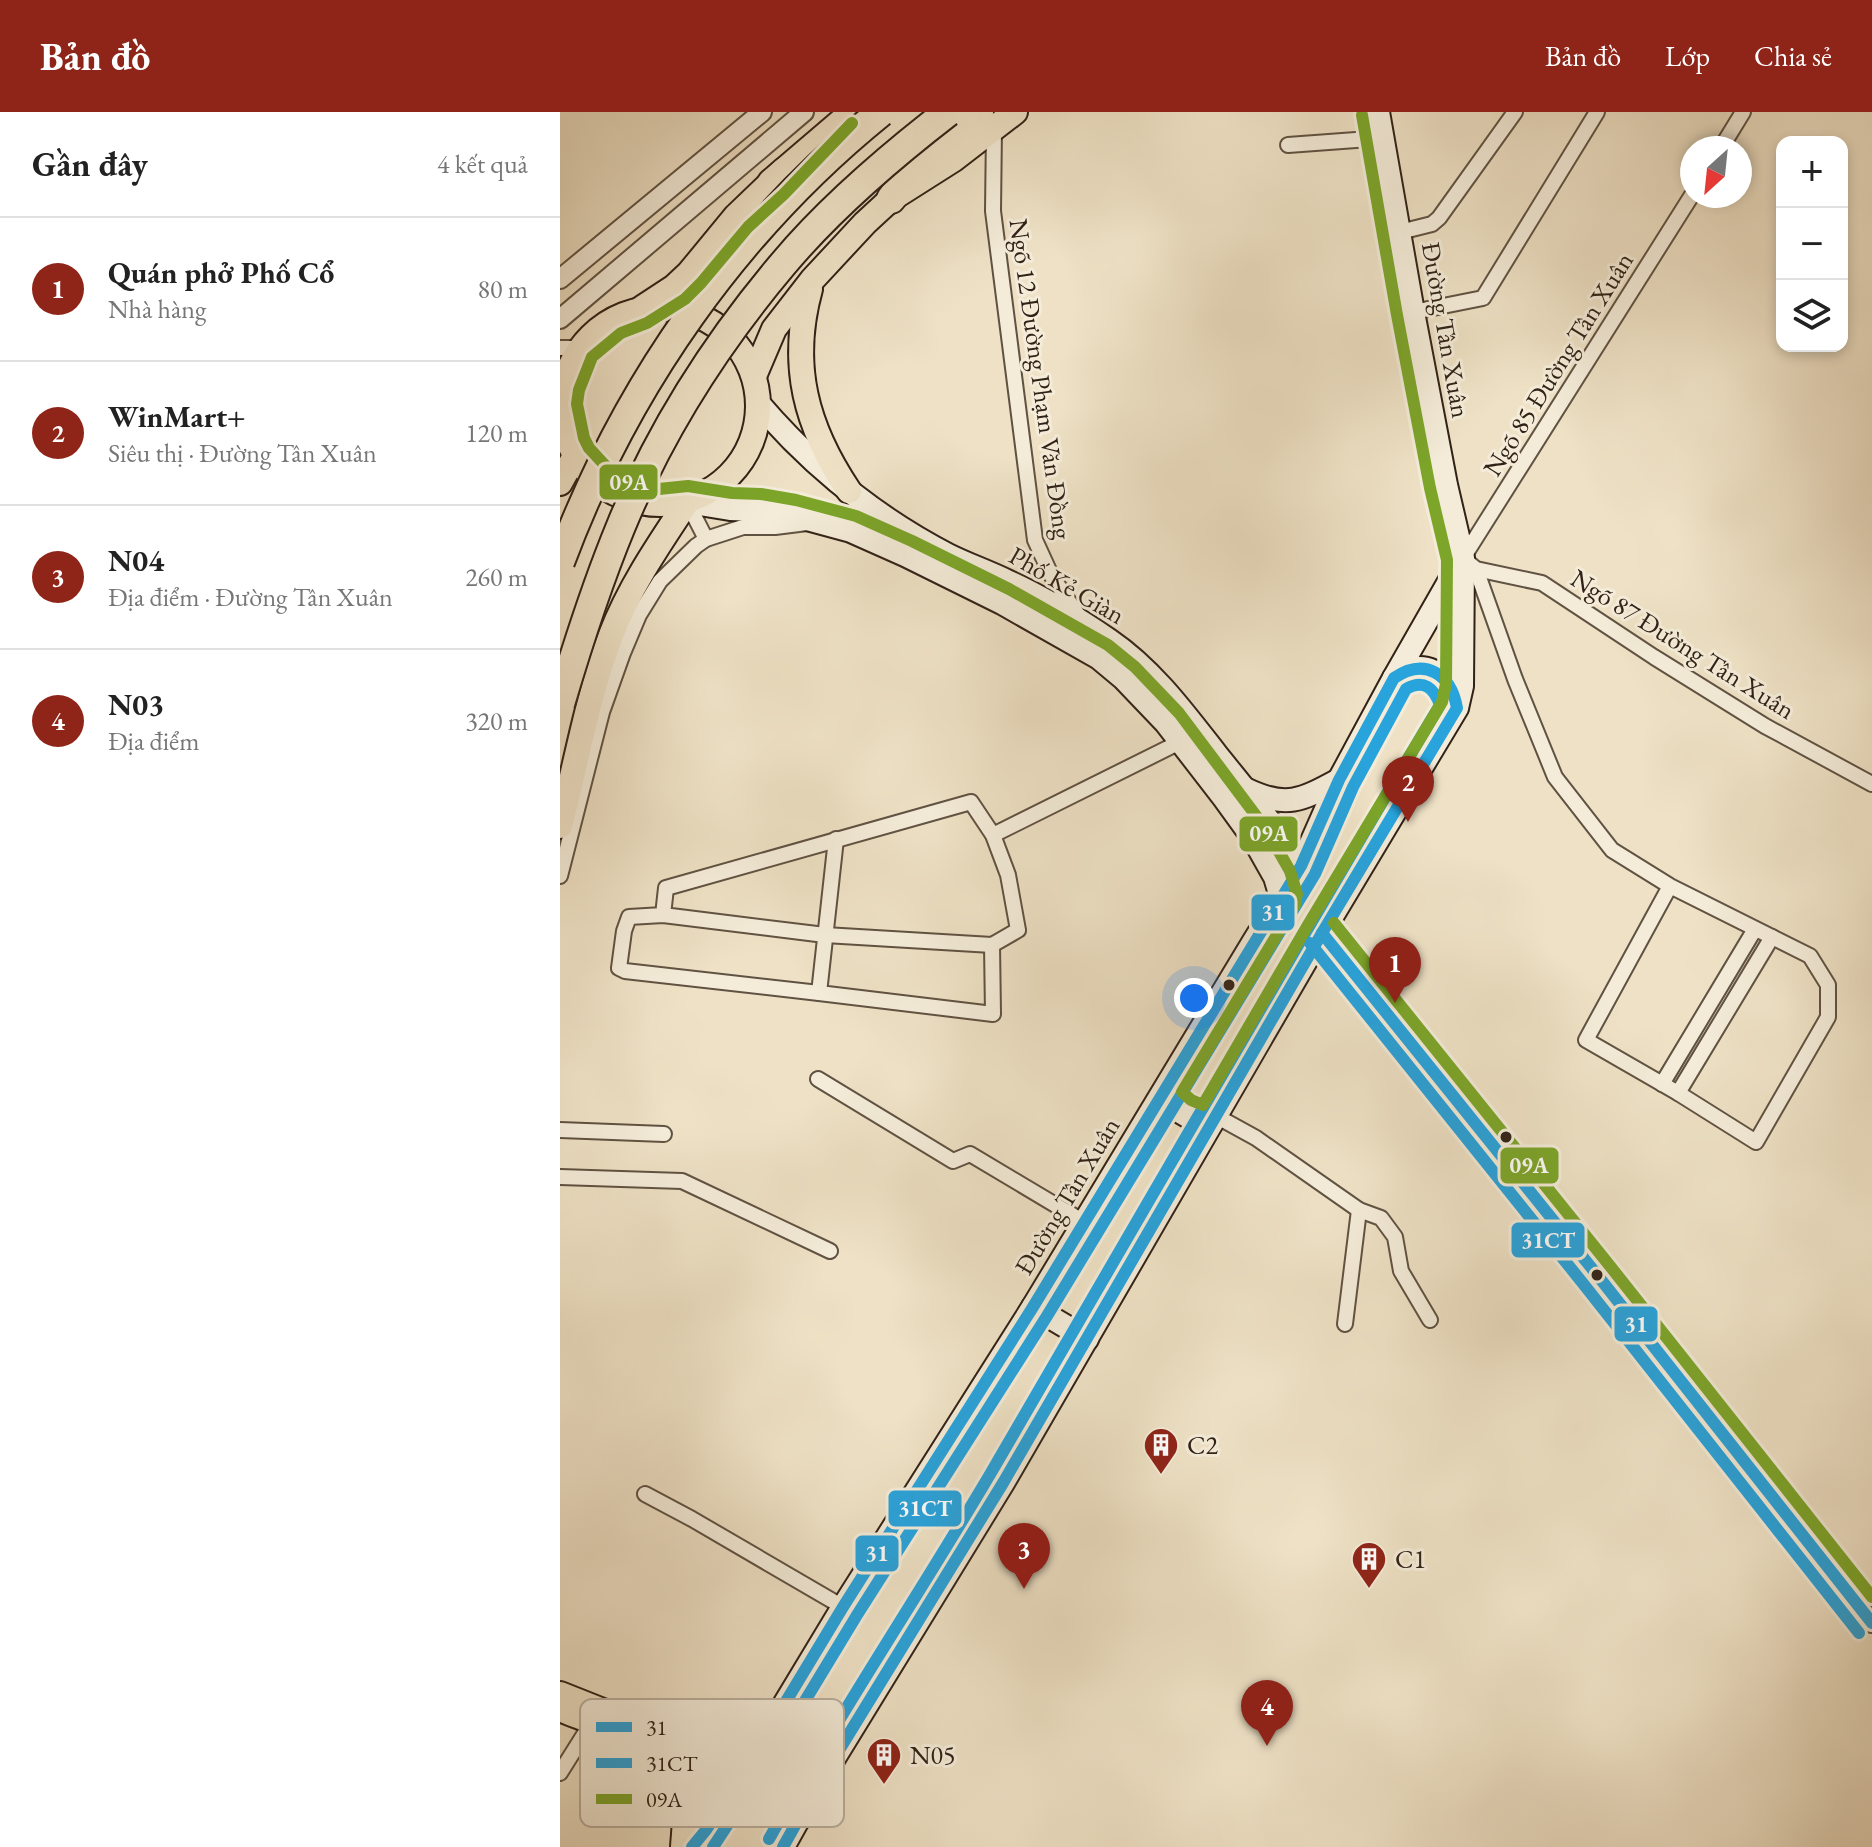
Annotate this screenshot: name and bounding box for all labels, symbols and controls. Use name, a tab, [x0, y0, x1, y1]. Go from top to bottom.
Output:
text: Bản đồ	[40, 32, 150, 81]
text: Bản đồ	[1545, 38, 1621, 74]
text: Lớp	[1665, 38, 1710, 74]
text: Chia sẻ	[1754, 38, 1832, 74]
north arrow	[1680, 136, 1752, 208]
map controls	[1776, 136, 1848, 352]
button: +	[1776, 136, 1848, 208]
text: Gần đây	[32, 142, 148, 186]
text: 4 kết quả	[437, 147, 528, 181]
button: −	[1776, 208, 1848, 280]
street label: Ngõ 12 Đường Phạm Văn Đồng	[1002, 217, 1080, 542]
street label: Đường Tân Xuân	[1414, 240, 1478, 421]
street label: Ngõ 85 Đường Tân Xuân	[1475, 245, 1641, 482]
text: Quán phở Phố Cổ	[108, 253, 334, 292]
text: 1	[51, 272, 65, 306]
text: 80 m	[478, 272, 528, 306]
button: layers	[1776, 280, 1848, 352]
text: Nhà hàng	[108, 292, 206, 326]
text: WinMart+	[108, 397, 245, 436]
text: 2	[51, 416, 65, 450]
text: 120 m	[465, 416, 528, 450]
text: Siêu thị · Đường Tân Xuân	[108, 436, 377, 470]
line badge: 09A	[598, 463, 659, 501]
text: 09A	[609, 468, 649, 497]
street label: Phố Kẻ Giàn	[1003, 538, 1131, 632]
text: N04	[108, 541, 164, 580]
text: 3	[51, 560, 65, 594]
text: 260 m	[465, 560, 528, 594]
street label: Ngõ 87 Đường Tân Xuân	[1565, 561, 1802, 727]
text: Địa điểm · Đường Tân Xuân	[108, 580, 393, 614]
text: N03	[108, 685, 164, 724]
text: 4	[51, 704, 65, 738]
text: 320 m	[465, 704, 528, 738]
text: Địa điểm	[108, 724, 199, 758]
pin: 2	[1382, 756, 1434, 822]
line badge: 09A	[1238, 815, 1299, 853]
text: 09A	[1249, 819, 1289, 848]
line badge: 31	[1250, 893, 1296, 932]
text: 31	[1261, 898, 1285, 927]
pin: 1	[1369, 937, 1421, 1003]
unlabelled marker	[1221, 977, 1237, 993]
your location	[1174, 978, 1214, 1018]
street label: Đường Tân Xuân	[1007, 1111, 1127, 1281]
unlabelled marker	[1498, 1129, 1514, 1145]
line badge: 09A	[1499, 1146, 1560, 1185]
text: 09A	[1509, 1151, 1549, 1180]
line badge: 31CT	[1510, 1221, 1586, 1259]
text: 31CT	[1521, 1226, 1576, 1255]
unlabelled marker	[1589, 1267, 1605, 1283]
line badge: 31	[1613, 1305, 1659, 1343]
text: 31	[1624, 1310, 1648, 1339]
building icon: C2	[1142, 1426, 1180, 1476]
place label: C2	[1187, 1428, 1218, 1462]
line badge: 31CT	[887, 1489, 963, 1528]
text: 31CT	[898, 1494, 953, 1523]
pin: 3	[998, 1523, 1050, 1589]
line badge: 31	[854, 1534, 900, 1573]
text: 31	[865, 1539, 889, 1568]
building icon: C1	[1350, 1540, 1388, 1590]
place label: C1	[1395, 1542, 1426, 1576]
pin: 4	[1241, 1680, 1293, 1746]
legend	[580, 1699, 844, 1827]
text: 31	[646, 1713, 667, 1742]
building icon: N05	[865, 1736, 903, 1786]
place label: N05	[910, 1738, 956, 1772]
text: 31CT	[646, 1749, 698, 1778]
text: 09A	[646, 1785, 683, 1814]

